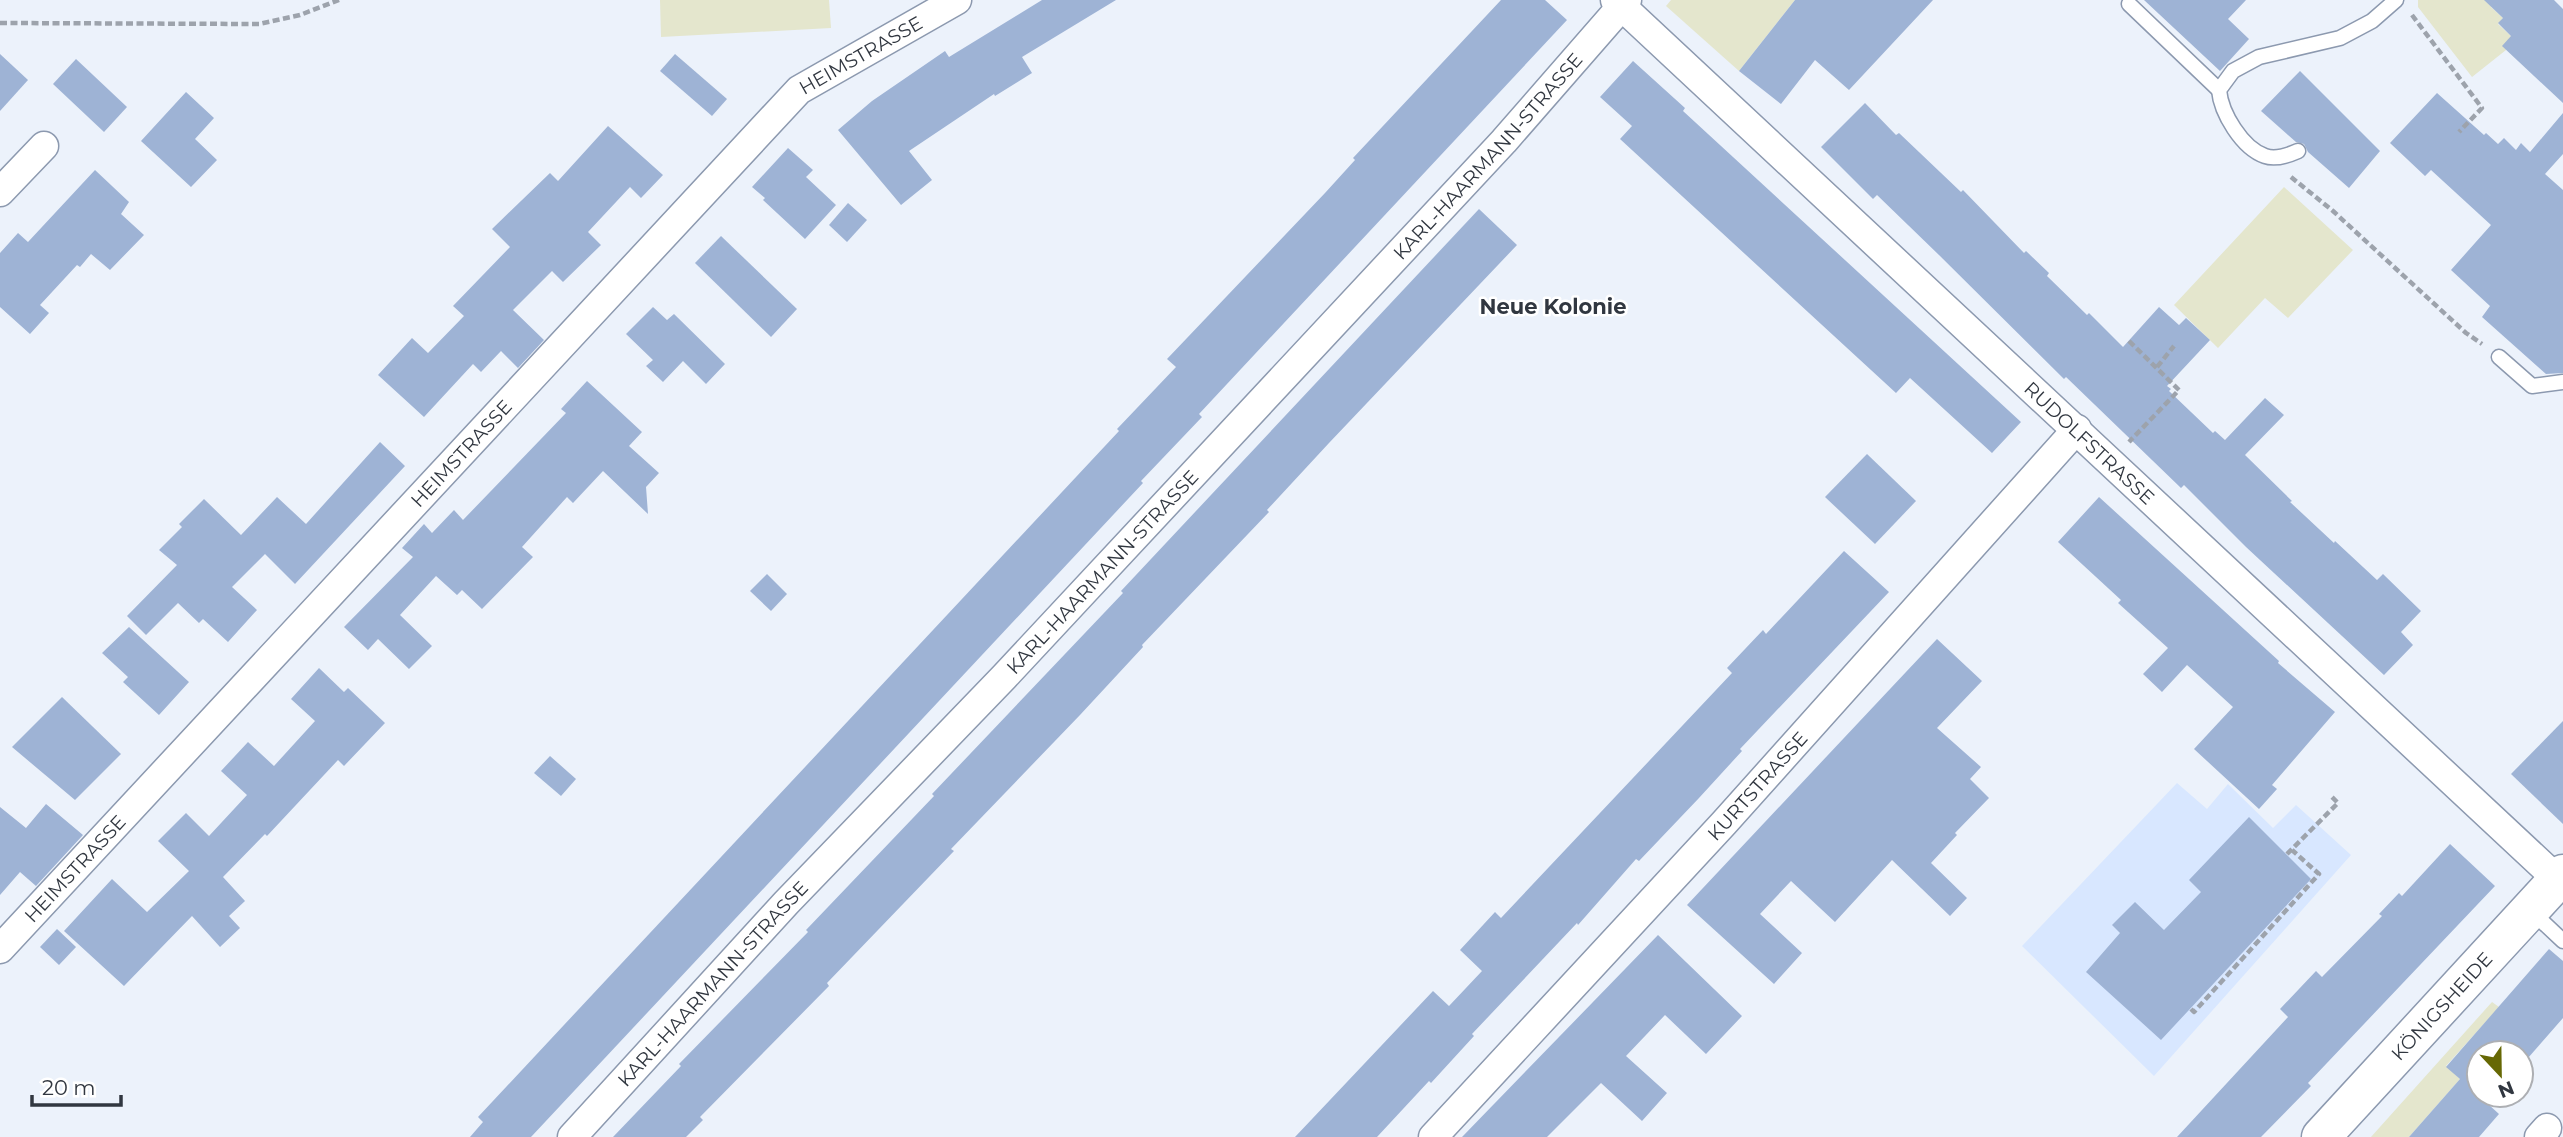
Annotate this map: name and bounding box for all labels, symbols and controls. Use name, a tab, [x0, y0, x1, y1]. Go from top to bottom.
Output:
street label: HEIMSTRASSE	[795, 11, 926, 99]
street label: KARL-HAARMANN-STRASSE	[1388, 48, 1587, 264]
district label: Neue Kolonie	[1480, 294, 1626, 319]
street label: RUDOLFSTRASSE	[2020, 377, 2159, 509]
street label: HEIMSTRASSE	[406, 395, 516, 512]
street label: KARL-HAARMANN-STRASSE	[1001, 465, 1203, 679]
street label: KURTSTRASSE	[1702, 727, 1812, 845]
street label: HEIMSTRASSE	[20, 810, 130, 927]
street label: KARL-HAARMANN-STRASSE	[613, 876, 813, 1091]
street label: KÖNIGSHEIDE	[2386, 947, 2497, 1065]
north arrow	[2465, 1039, 2535, 1109]
scale bar	[32, 1064, 121, 1108]
text: 20 m	[42, 1075, 96, 1100]
text: N	[2495, 1076, 2518, 1103]

